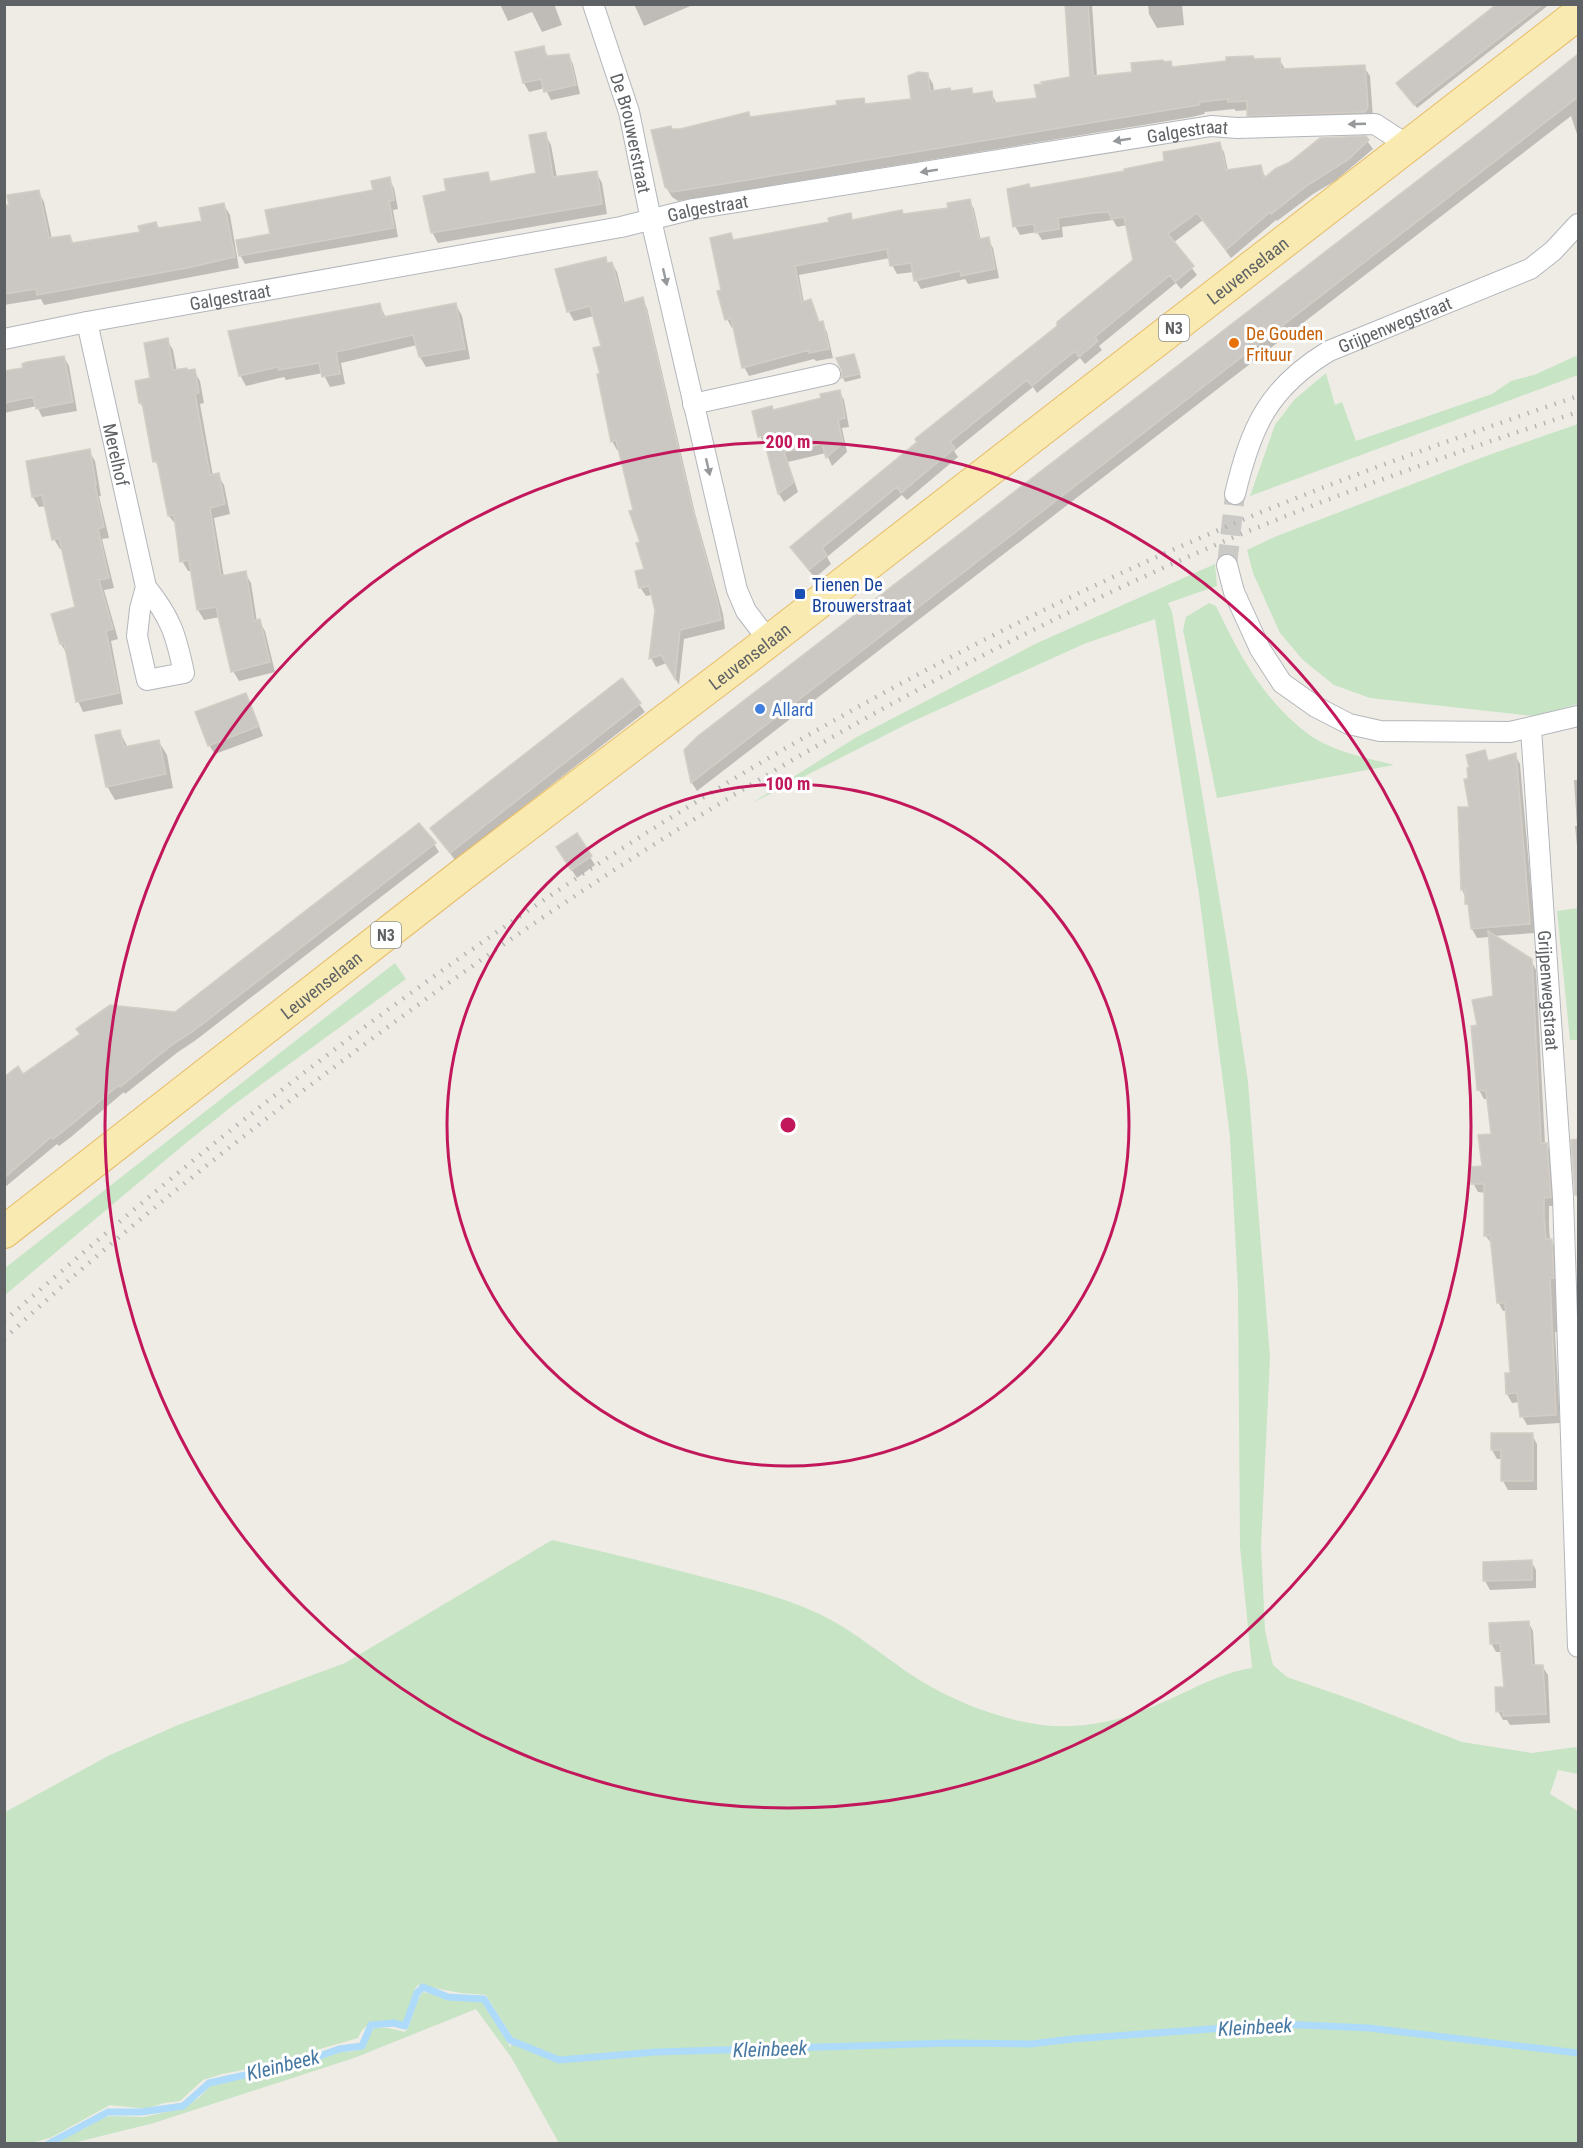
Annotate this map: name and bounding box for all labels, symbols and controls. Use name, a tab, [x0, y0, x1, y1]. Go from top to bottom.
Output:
street label: De Brouwerstraat	[606, 71, 656, 195]
street label: Galgestraat	[1145, 115, 1229, 147]
one-way arrow	[1348, 120, 1367, 129]
one-way arrow	[1112, 135, 1131, 144]
one-way arrow	[920, 166, 939, 175]
street label: Galgestraat	[665, 190, 750, 226]
street label: Leuvenselaan	[1203, 232, 1292, 308]
one-way arrow	[660, 267, 670, 286]
street label: Galgestraat	[188, 279, 272, 314]
street label: Grijpenwegstraat	[1335, 292, 1455, 357]
road number: N3	[1159, 315, 1189, 341]
place label: De Gouden Frituur	[1246, 323, 1323, 365]
marker: De Gouden Frituur	[1227, 336, 1241, 350]
street label: Merelhof	[99, 422, 134, 488]
text: 200 m	[766, 431, 810, 452]
one-way arrow	[704, 458, 713, 477]
place label: Tienen De Brouwerstraat	[812, 574, 912, 616]
marker: Tienen De Brouwerstraat	[793, 587, 807, 601]
street label: Leuvenselaan	[704, 618, 794, 694]
place label: Allard	[772, 699, 814, 720]
marker: Allard	[753, 702, 767, 716]
text: 100 m	[766, 773, 810, 794]
road number: N3	[371, 922, 401, 948]
street label: Grijpenwegstraat	[1534, 929, 1563, 1051]
street label: Leuvenselaan	[276, 947, 366, 1023]
centre of rings	[778, 1115, 798, 1135]
water label: Kleinbeek	[1217, 2013, 1294, 2041]
water label: Kleinbeek	[732, 2036, 809, 2062]
water label: Kleinbeek	[244, 2044, 323, 2086]

